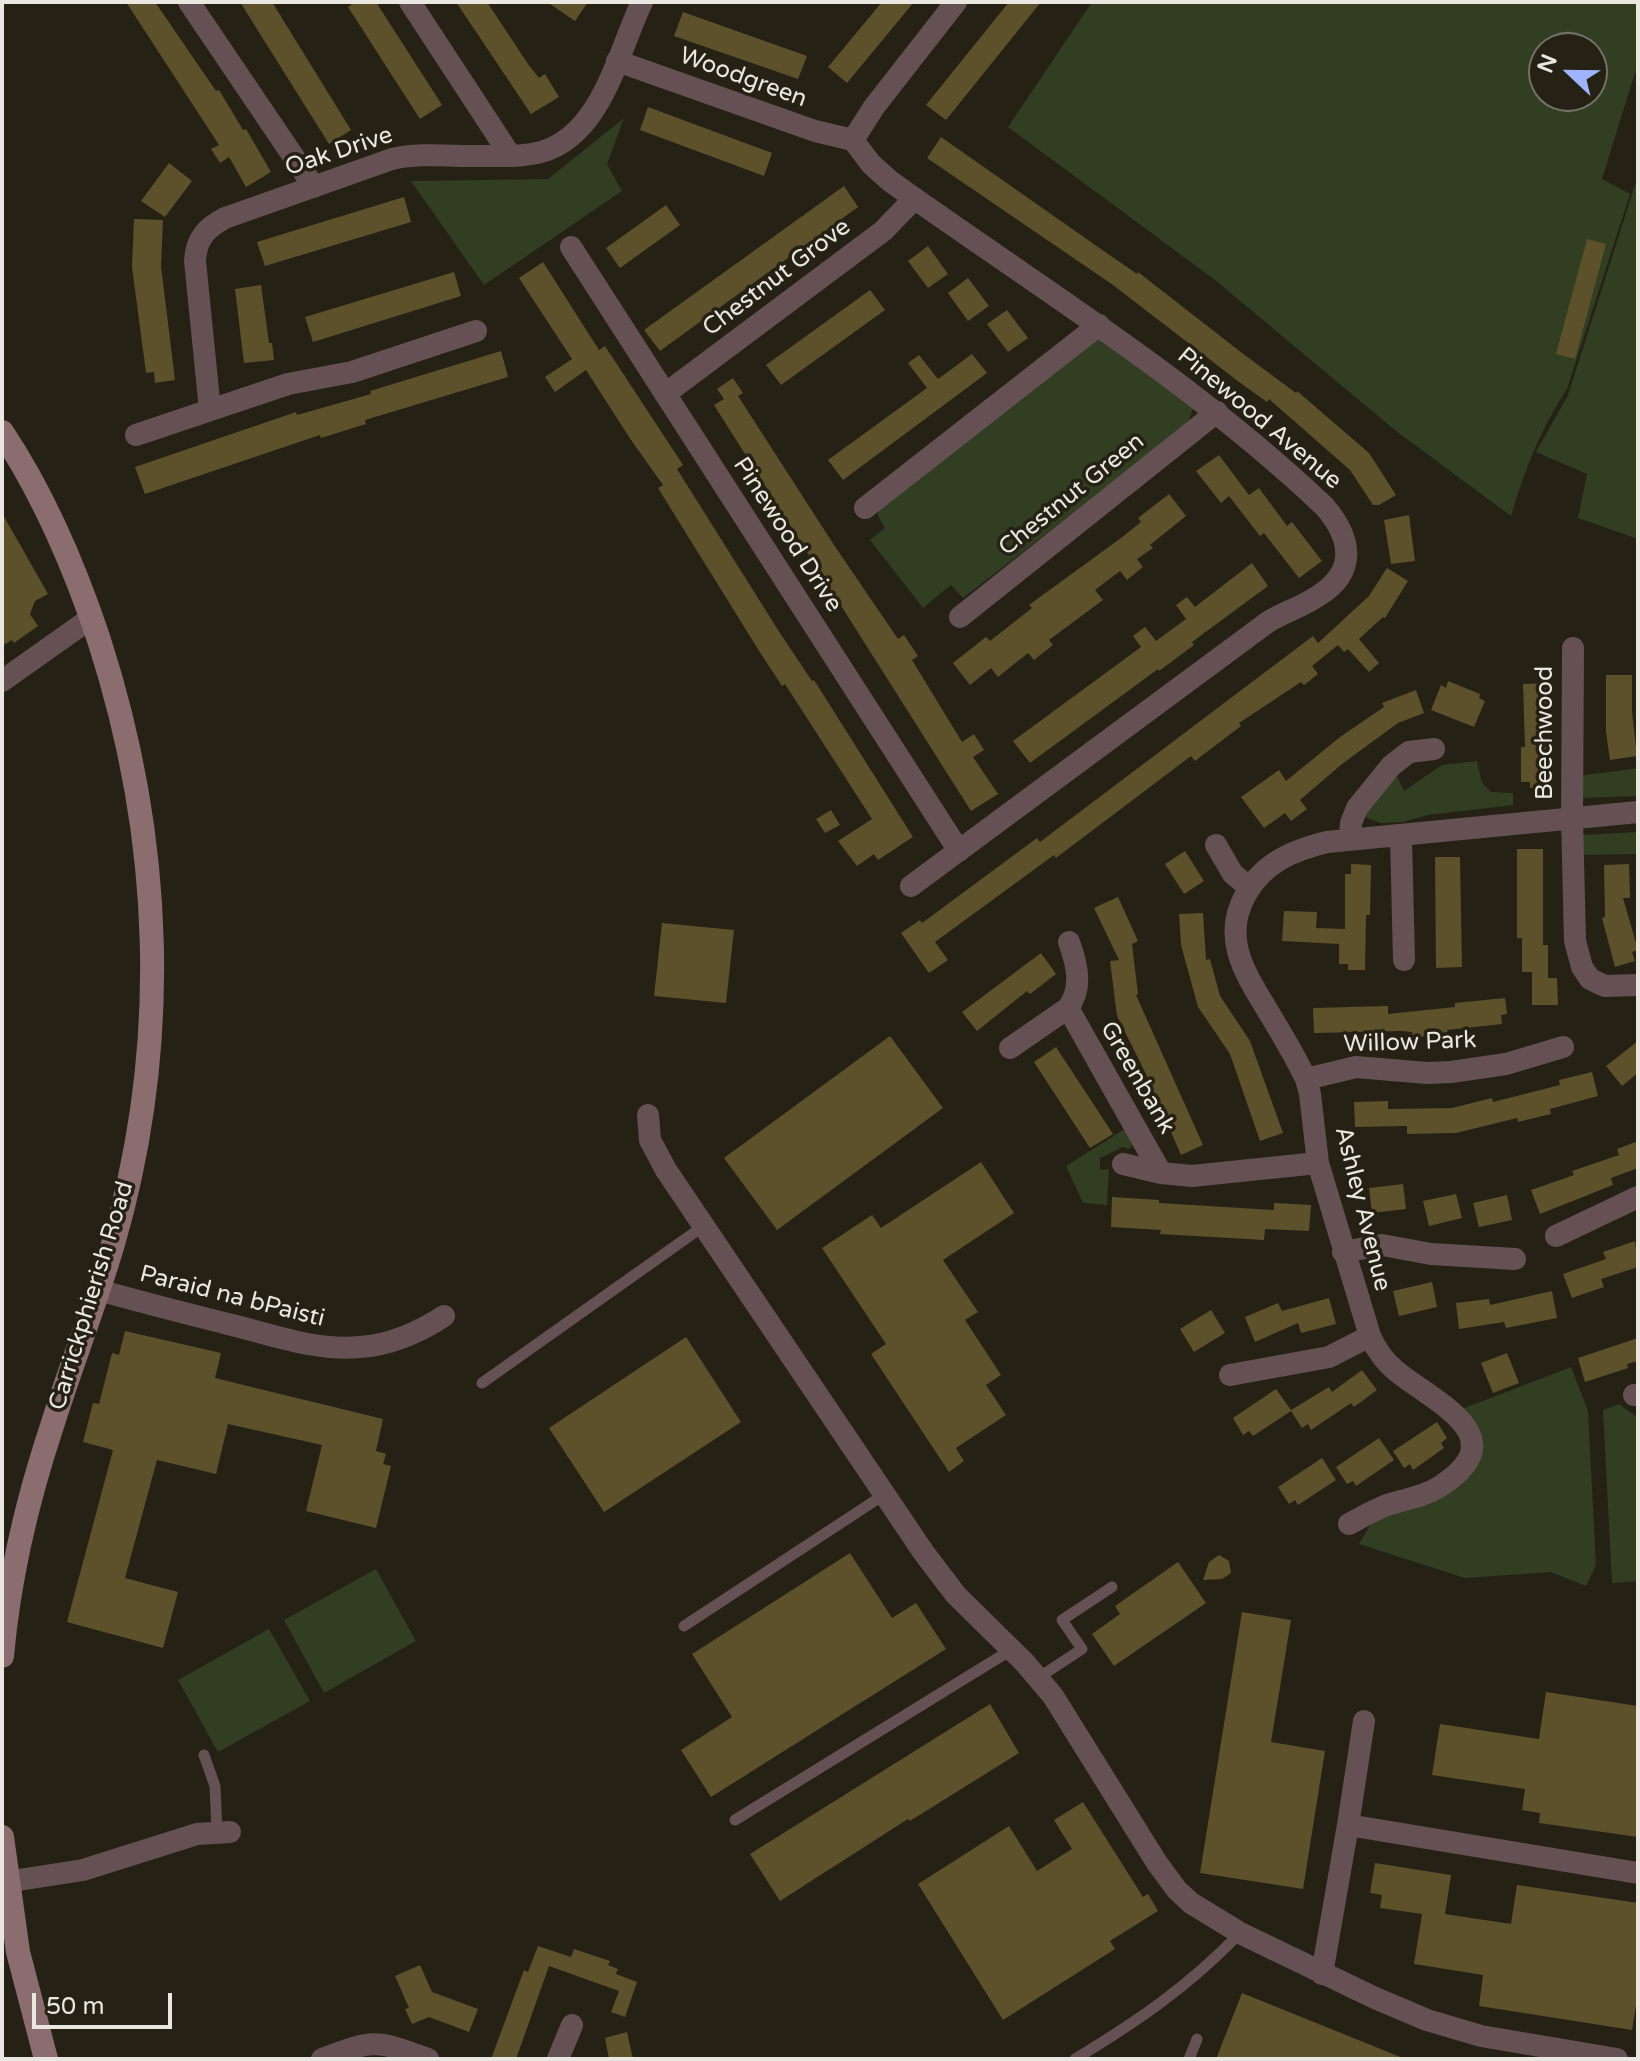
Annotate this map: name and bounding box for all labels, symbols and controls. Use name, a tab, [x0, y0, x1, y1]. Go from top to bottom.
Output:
north arrow	[1528, 32, 1608, 112]
street label: Woodgreen	[675, 42, 811, 114]
text: N	[1532, 51, 1563, 77]
street label: Oak Drive	[282, 121, 396, 183]
street label: Chestnut Grove	[697, 213, 857, 343]
street label: Pinewood Avenue	[1171, 342, 1347, 496]
street label: Chestnut Green	[993, 428, 1151, 562]
street label: Pinewood Drive	[726, 452, 848, 618]
street label: Beechwood	[1532, 666, 1560, 800]
street label: Greenbank	[1093, 1017, 1181, 1139]
street label: Willow Park	[1343, 1026, 1477, 1060]
street label: Ashley Avenue	[1328, 1124, 1396, 1294]
street label: Carrickphierish Road	[43, 1178, 141, 1414]
street label: Paraid na bPaisti	[136, 1260, 328, 1334]
scale bar	[36, 1977, 176, 2027]
text: 50 m	[46, 1992, 104, 2021]

